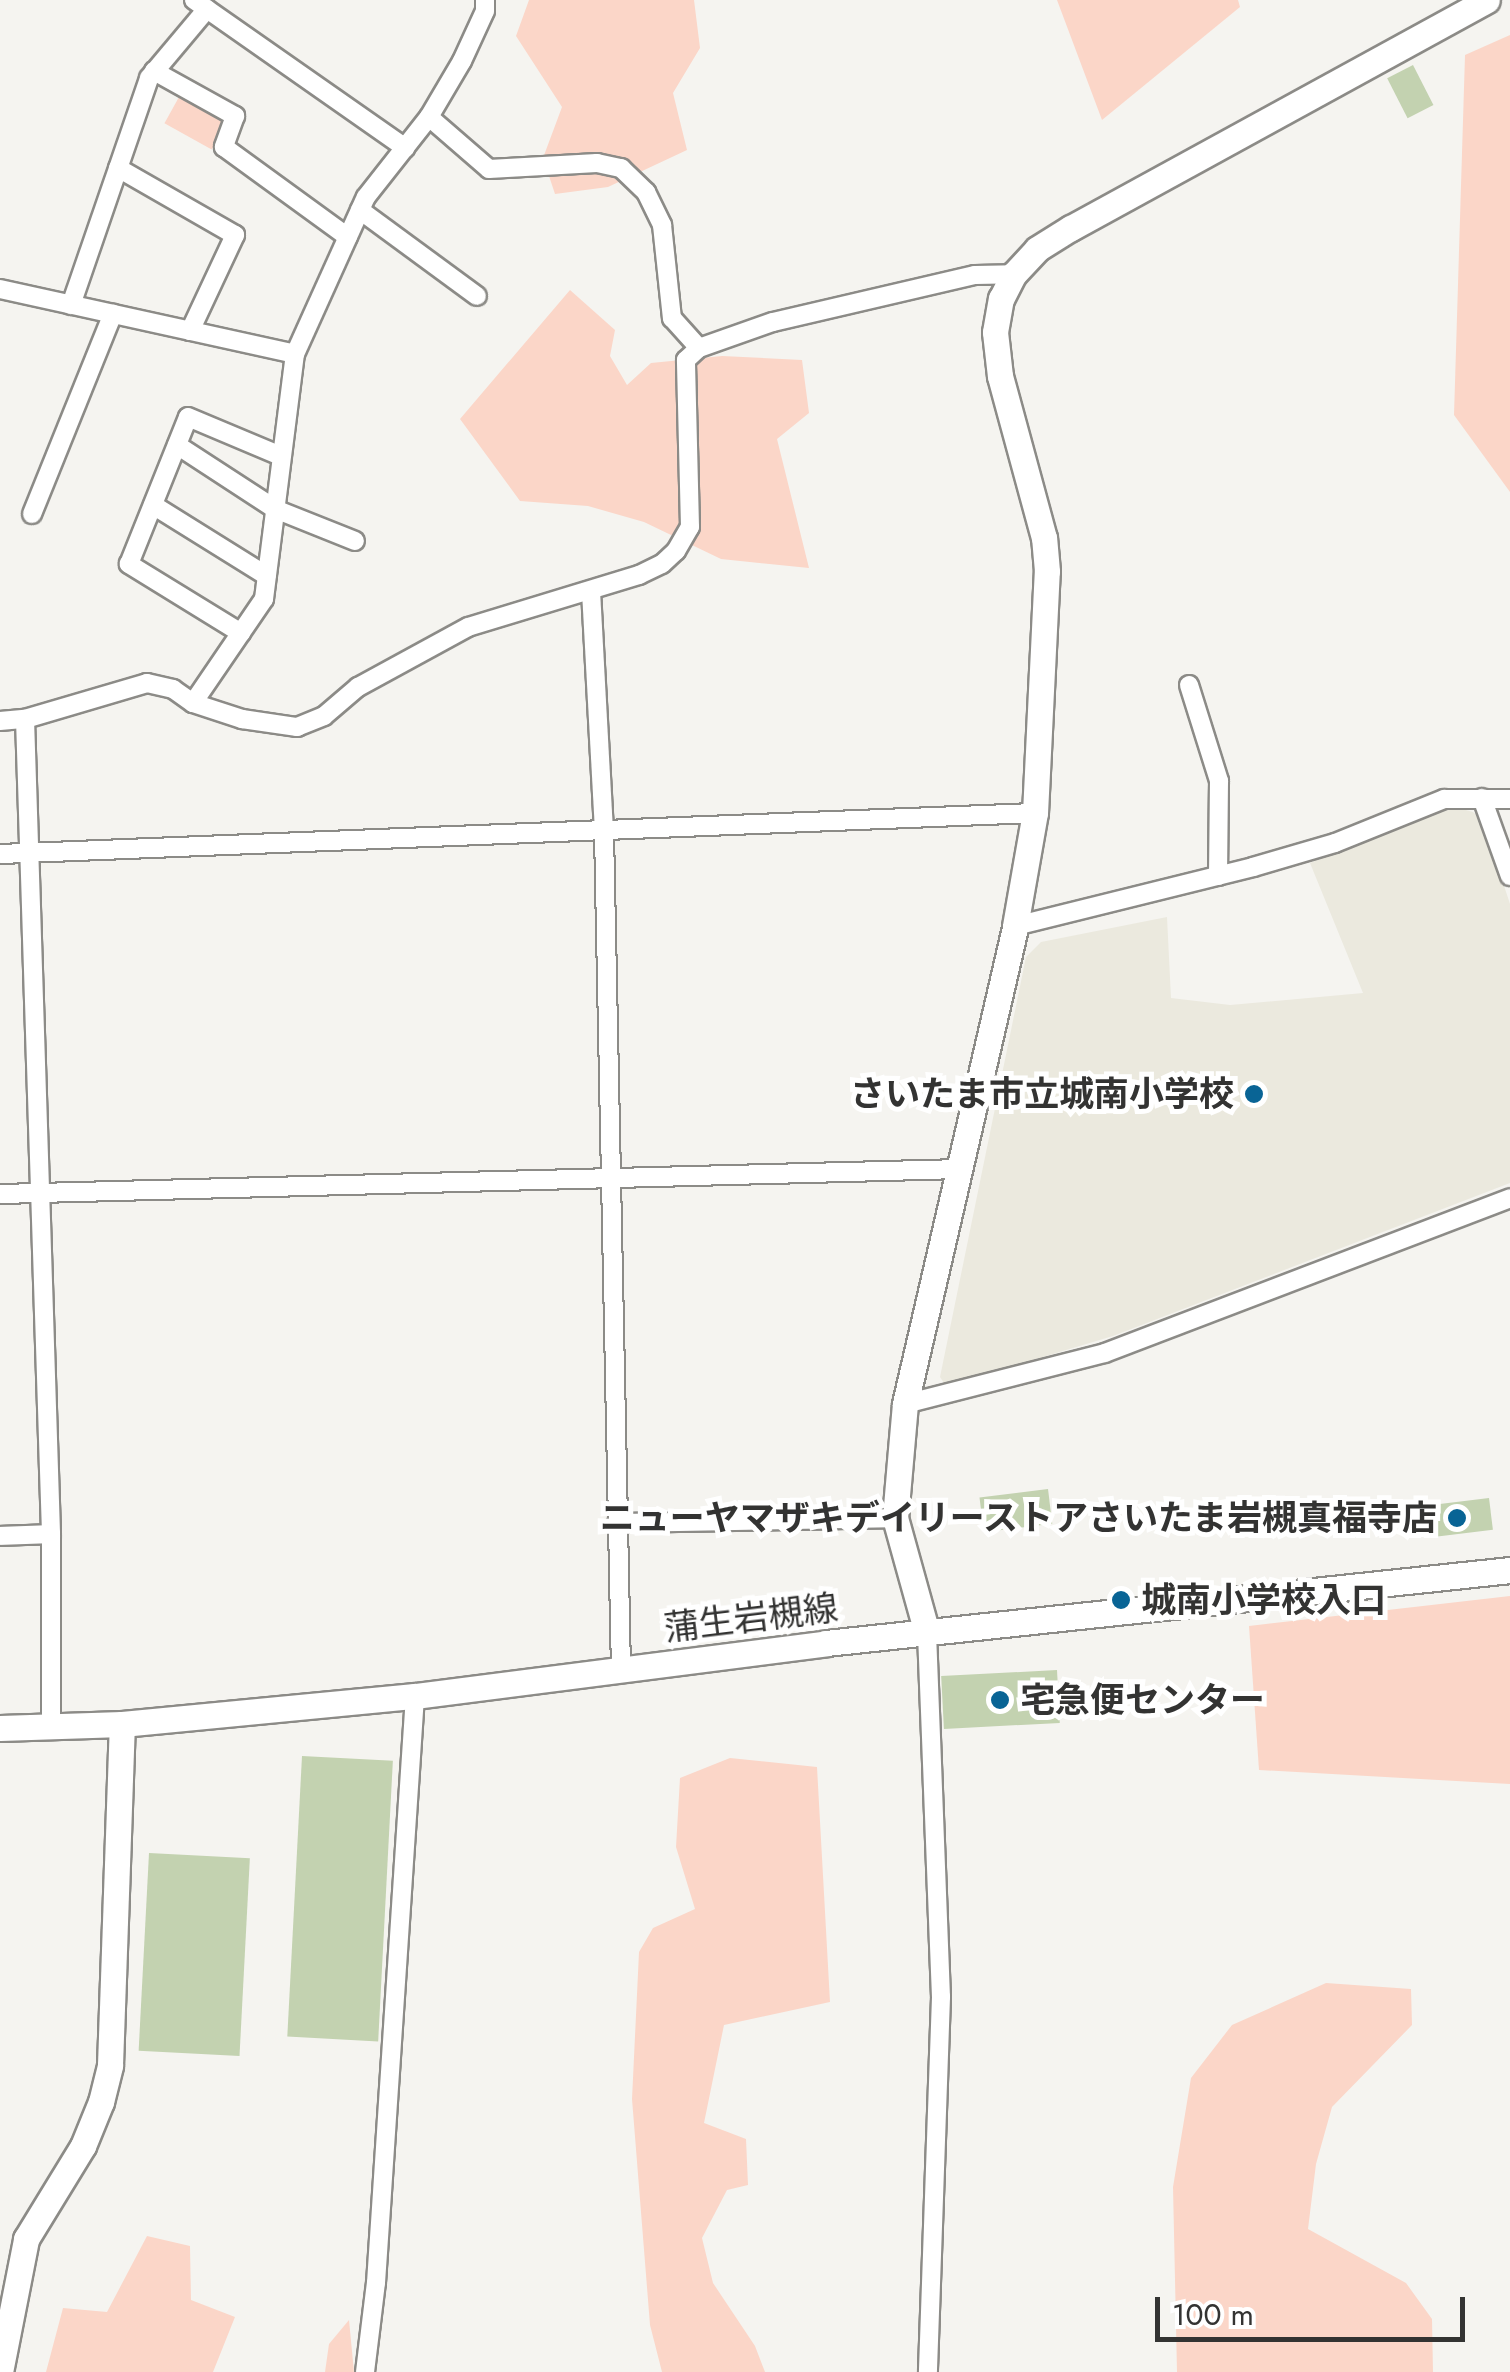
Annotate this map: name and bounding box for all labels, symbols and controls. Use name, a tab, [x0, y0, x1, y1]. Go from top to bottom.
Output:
place label: さいたま市立城南小学校	[849, 1073, 1234, 1115]
marker: さいたま市立城南小学校	[1243, 1083, 1265, 1105]
place label: ニューヤマザキデイリーストアさいたま岩槻真福寺店	[597, 1497, 1437, 1539]
marker: ニューヤマザキデイリーストアさいたま岩槻真福寺店	[1446, 1507, 1468, 1529]
place label: 城南小学校入口	[1141, 1579, 1386, 1621]
street label: 蒲生岩槻線	[662, 1586, 840, 1650]
marker: 城南小学校入口	[1110, 1589, 1132, 1611]
place label: 宅急便センター	[1020, 1679, 1265, 1721]
marker: 宅急便センター	[989, 1689, 1011, 1711]
scale bar	[1160, 2277, 1470, 2339]
text: 100 m	[1172, 2293, 1254, 2336]

